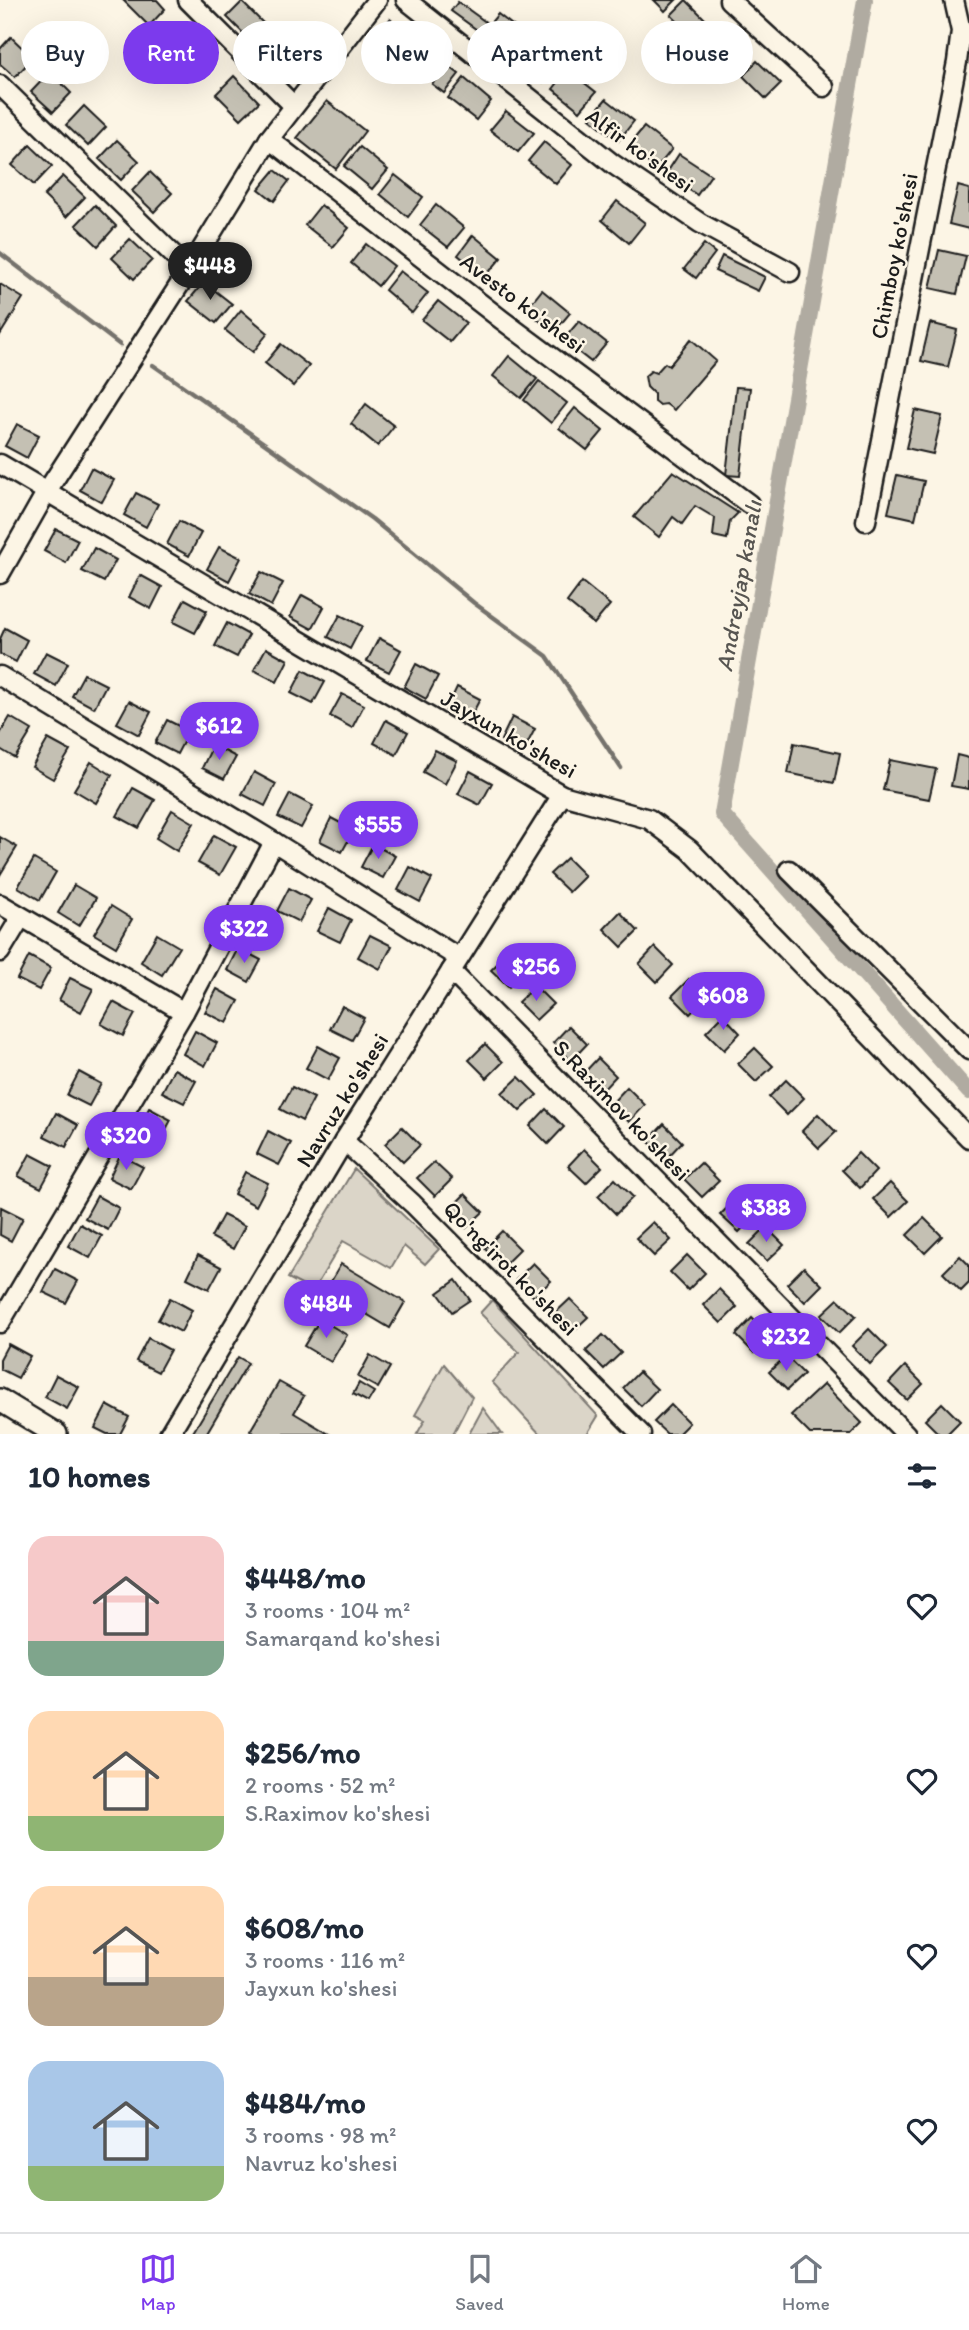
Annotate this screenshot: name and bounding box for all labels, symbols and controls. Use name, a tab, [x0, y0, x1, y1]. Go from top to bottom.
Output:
chip: Buy	[21, 21, 109, 84]
chip: Rent	[123, 21, 219, 84]
chip: Filters	[233, 21, 347, 84]
chip: New	[361, 21, 453, 84]
chip: Apartment	[467, 21, 627, 84]
chip: House	[641, 21, 753, 84]
street label: Alfir ko'shesi	[580, 101, 700, 199]
street label: Chimboy ko'shesi	[864, 170, 924, 342]
pin: $448	[169, 243, 251, 302]
street label: Avesto ko'shesi	[455, 247, 591, 359]
text: $448	[184, 251, 236, 279]
water label: Andreyjap kanalı	[709, 497, 768, 674]
street label: Jayxun ko'shesi	[436, 684, 582, 784]
pin: $612	[178, 702, 260, 762]
text: $612	[196, 711, 242, 739]
pin: $555	[337, 802, 419, 861]
text: $555	[354, 810, 402, 838]
pin: $322	[203, 906, 285, 965]
text: $322	[220, 914, 268, 942]
pin: $256	[495, 944, 577, 1003]
text: $256	[512, 952, 560, 980]
pin: $608	[682, 972, 764, 1032]
text: $608	[698, 981, 748, 1009]
street label: Navruz ko'shesi	[290, 1028, 394, 1172]
street label: S.Raximov ko'shesi	[548, 1034, 696, 1186]
pin: $320	[85, 1112, 167, 1172]
text: $320	[101, 1121, 151, 1149]
pin: $388	[725, 1184, 807, 1244]
text: $388	[741, 1193, 791, 1221]
street label: Qo'ng'irot ko'shesi	[438, 1195, 584, 1341]
pin: $484	[285, 1280, 367, 1340]
text: $484	[300, 1289, 352, 1317]
pin: $232	[745, 1314, 827, 1373]
text: $232	[762, 1322, 810, 1350]
icon: filters	[903, 1457, 941, 1495]
text: 10 homes	[28, 1458, 151, 1495]
text: $448/mo	[245, 1559, 366, 1596]
icon: home	[84, 1564, 168, 1648]
icon: heart	[903, 1587, 941, 1625]
text: 3 rooms · 104 m²	[245, 1596, 410, 1624]
text: Samarqand ko'shesi	[245, 1624, 440, 1652]
text: $256/mo	[245, 1734, 361, 1771]
icon: home	[84, 1739, 168, 1823]
icon: heart	[903, 1762, 941, 1800]
text: 2 rooms · 52 m²	[245, 1771, 395, 1799]
text: S.Raximov ko'shesi	[245, 1799, 430, 1827]
text: $608/mo	[245, 1909, 364, 1946]
icon: home	[84, 1914, 168, 1998]
icon: heart	[903, 1937, 941, 1975]
text: 3 rooms · 116 m²	[245, 1946, 405, 1974]
text: Jayxun ko'shesi	[245, 1974, 397, 2002]
text: $484/mo	[245, 2084, 366, 2121]
icon: home	[84, 2089, 168, 2173]
icon: heart	[903, 2112, 941, 2150]
text: 3 rooms · 98 m²	[245, 2121, 396, 2149]
text: Navruz ko'shesi	[245, 2149, 398, 2177]
tab: Map	[139, 2250, 177, 2315]
tab: Saved	[455, 2250, 504, 2315]
tab: Home	[782, 2250, 830, 2315]

